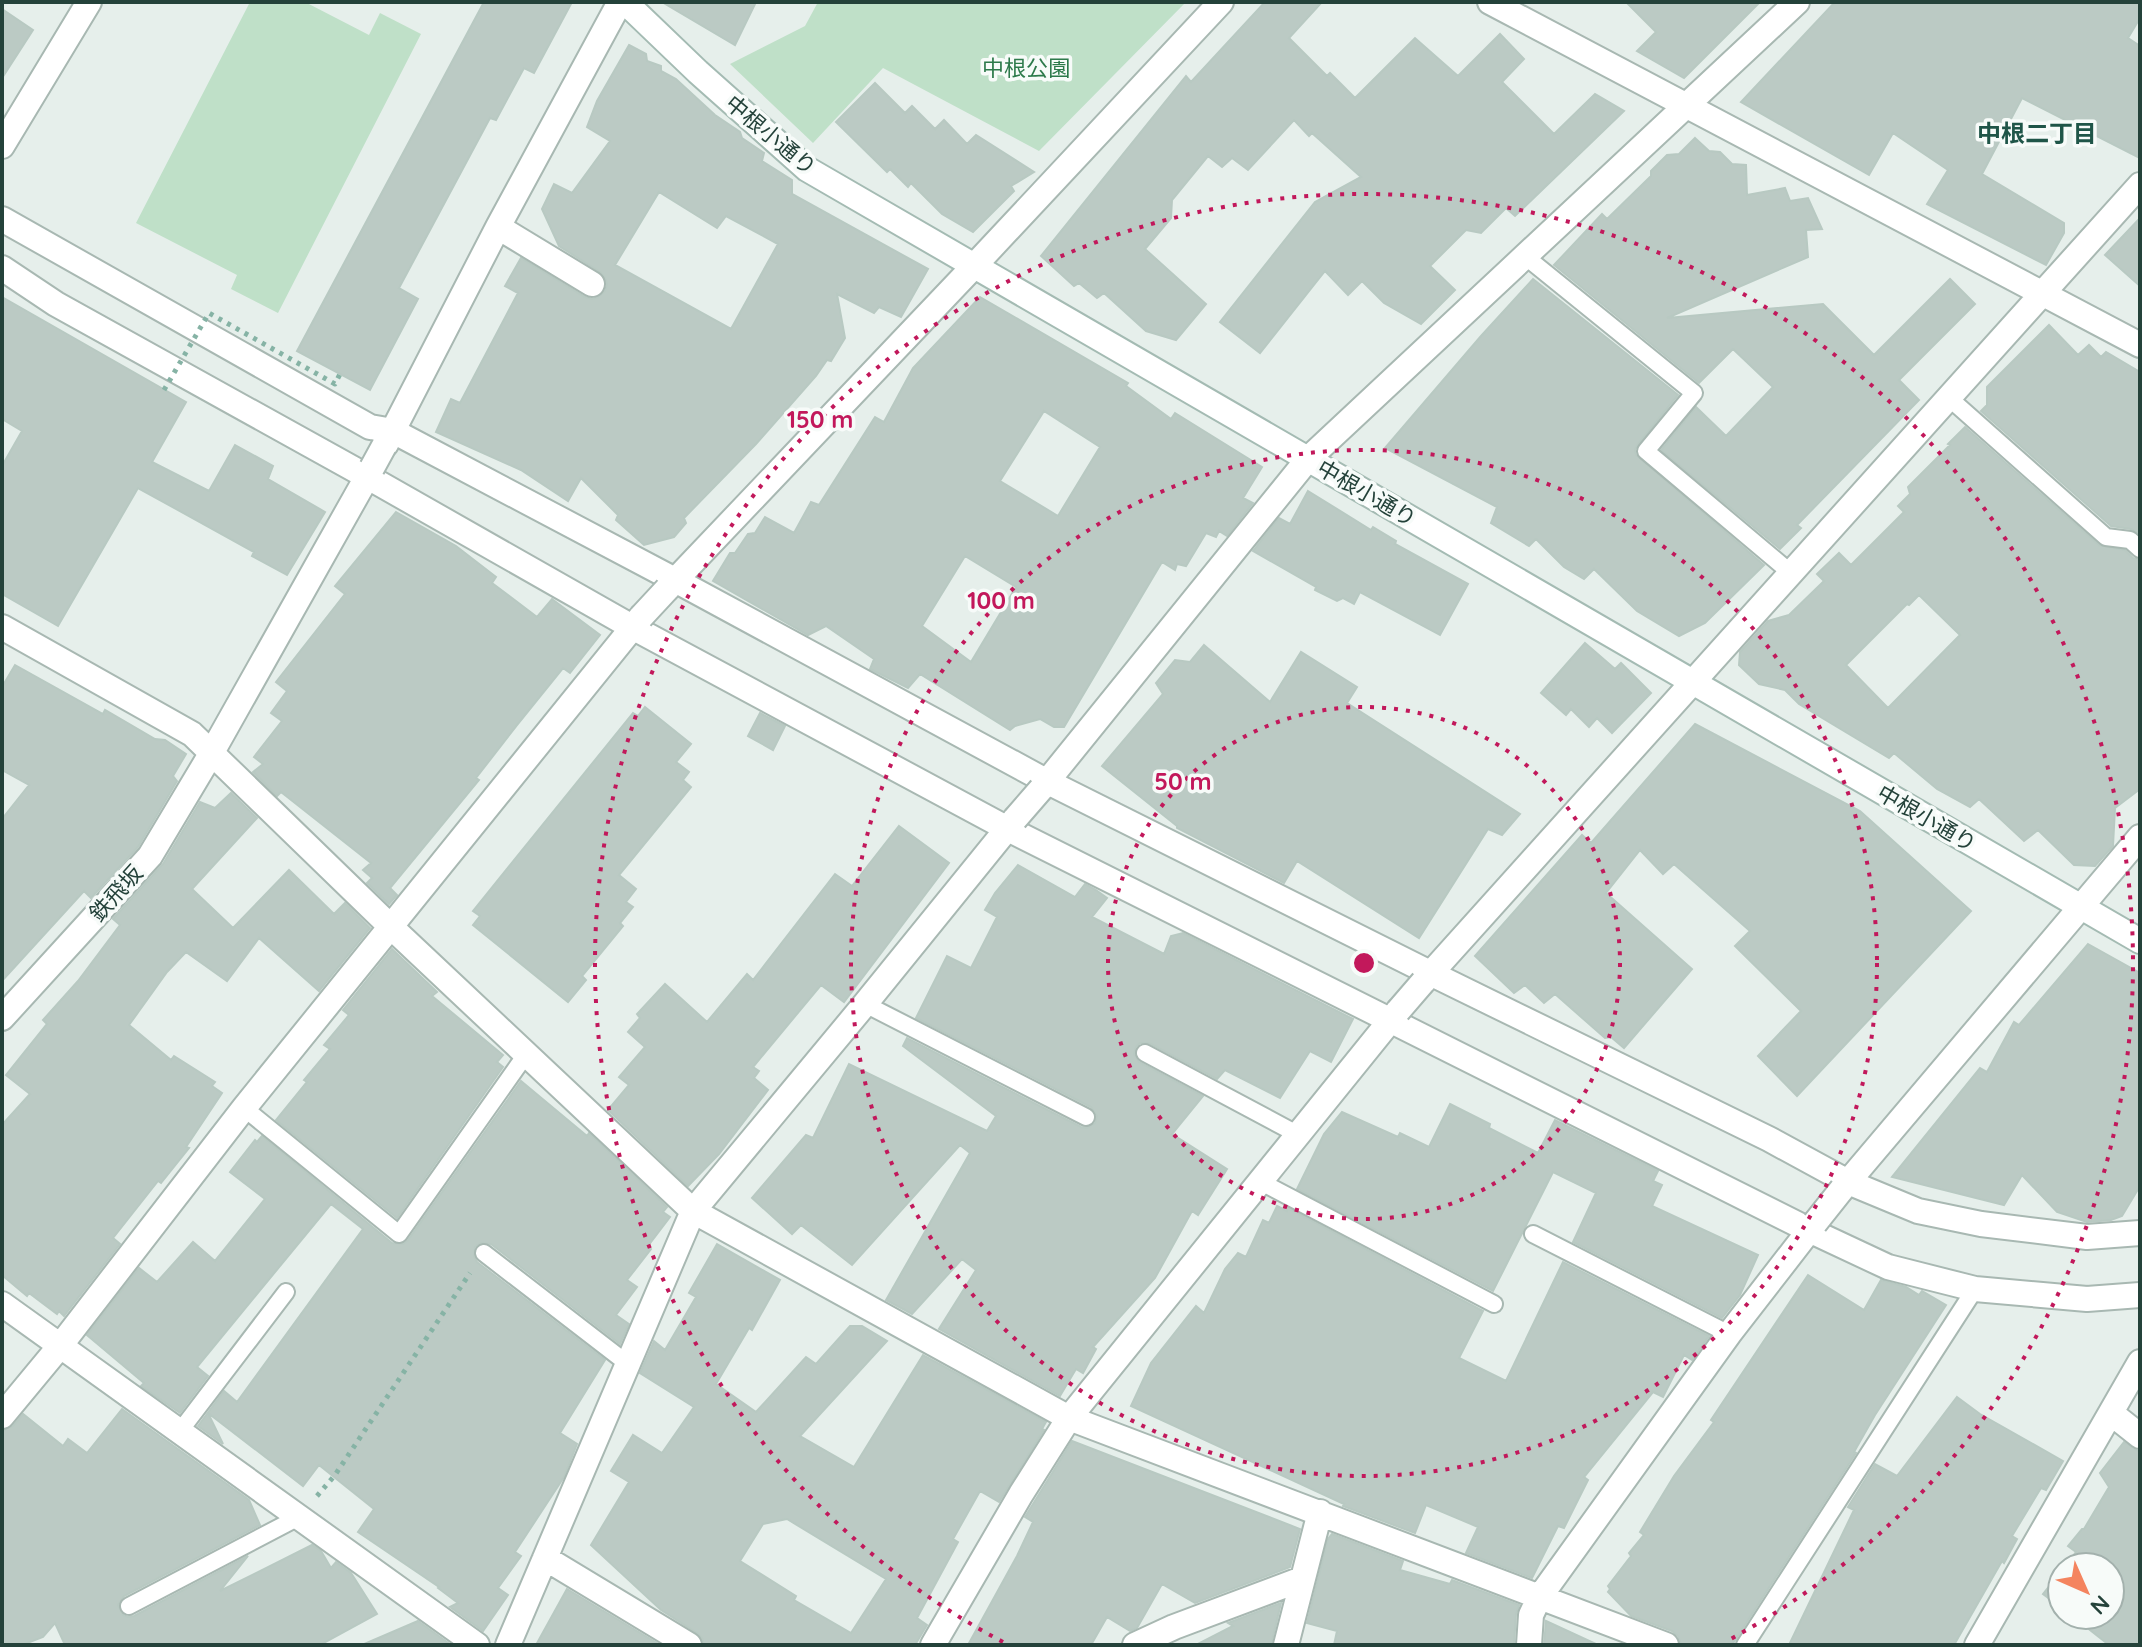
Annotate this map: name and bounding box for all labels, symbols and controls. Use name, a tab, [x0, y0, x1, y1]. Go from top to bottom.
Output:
park label: 中根公園	[982, 54, 1070, 82]
street label: 中根小通り	[720, 89, 822, 181]
district label: 中根二丁目	[1977, 118, 2097, 148]
text: 150 m	[787, 404, 853, 434]
street label: 中根小通り	[1312, 453, 1422, 533]
text: 100 m	[967, 585, 1035, 615]
text: 50 m	[1154, 766, 1212, 796]
street label: 中根小通り	[1872, 778, 1982, 858]
street label: 鉄飛坂	[84, 859, 148, 927]
centre of rings	[1350, 949, 1378, 977]
north arrow	[2046, 1551, 2126, 1631]
text: N	[2085, 1590, 2116, 1621]

